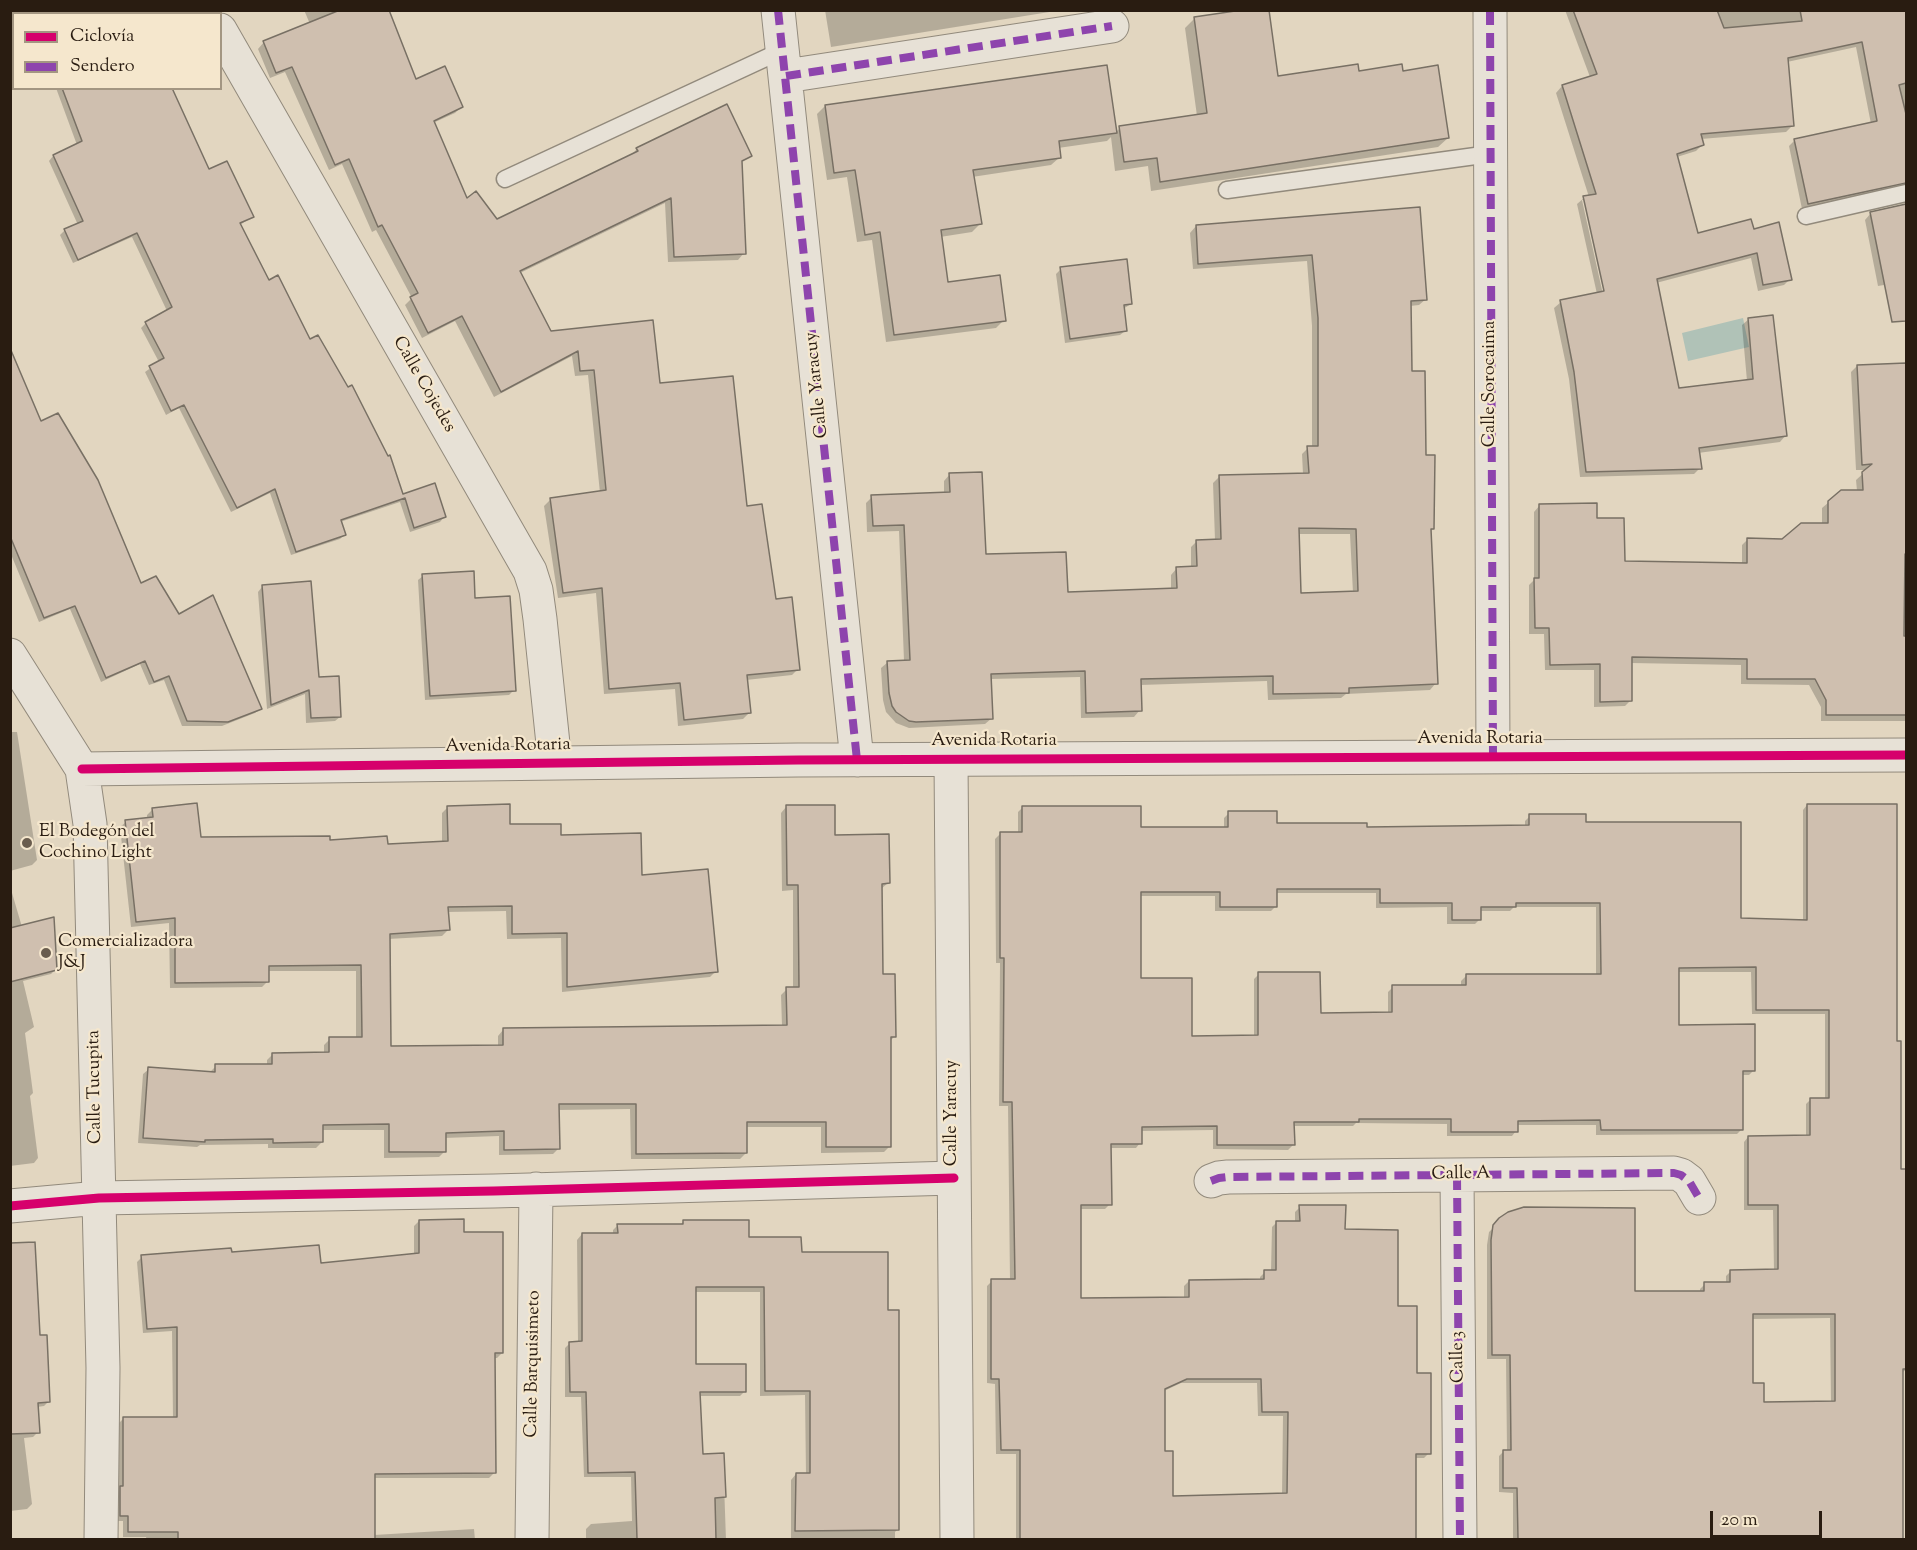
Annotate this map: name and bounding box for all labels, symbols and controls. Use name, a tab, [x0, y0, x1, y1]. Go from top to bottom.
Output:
legend	[12, 12, 222, 90]
text: Ciclovía	[70, 24, 134, 50]
text: Sendero	[70, 54, 135, 80]
street label: Calle Sorocaima	[1480, 321, 1502, 447]
street label: Calle Yaracuy	[802, 331, 834, 439]
street label: Calle Cojedes	[387, 333, 459, 437]
street label: Avenida Rotaria	[1417, 729, 1543, 751]
street label: Avenida Rotaria	[931, 731, 1057, 753]
street label: Avenida Rotaria	[445, 735, 571, 759]
place label: El Bodegón del Cochino Light	[39, 822, 155, 864]
marker: El Bodegón del Cochino Light	[20, 836, 34, 850]
place label: Comercializadora J&J	[58, 932, 193, 974]
marker: Comercializadora J&J	[39, 946, 53, 960]
street label: Calle Tucupita	[84, 1030, 108, 1144]
street label: Calle Yaracuy	[942, 1060, 964, 1166]
street label: Calle A	[1431, 1164, 1491, 1186]
street label: Calle Barquisimeto	[522, 1290, 546, 1438]
street label: Calle 3	[1448, 1331, 1470, 1383]
scale bar	[1713, 1499, 1826, 1537]
text: 20 m	[1721, 1508, 1758, 1534]

